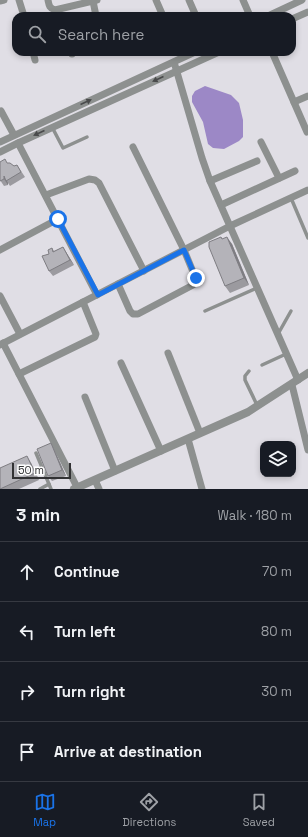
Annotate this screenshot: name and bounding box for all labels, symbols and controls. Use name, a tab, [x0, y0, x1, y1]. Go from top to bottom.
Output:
search box	[12, 12, 296, 56]
icon: search	[26, 23, 48, 45]
text: Search here	[58, 25, 144, 44]
one-way arrow	[152, 76, 163, 82]
one-way arrow	[81, 99, 92, 105]
one-way arrow	[34, 130, 45, 136]
route start	[49, 210, 67, 228]
route end	[187, 269, 205, 287]
map controls	[260, 441, 296, 477]
button: layers	[260, 441, 296, 477]
scale bar	[12, 461, 71, 480]
text: 50 m	[18, 463, 44, 477]
text: 3 min	[16, 504, 60, 526]
text: Walk · 180 m	[218, 507, 292, 524]
icon: ahead	[16, 561, 38, 583]
text: Continue	[54, 562, 120, 581]
text: 70 m	[262, 563, 292, 580]
icon: left	[16, 621, 38, 643]
text: Turn left	[54, 622, 116, 641]
text: 80 m	[261, 623, 292, 640]
icon: right	[16, 681, 38, 703]
text: Turn right	[54, 682, 125, 701]
text: 30 m	[261, 683, 292, 700]
icon: arrive	[16, 741, 38, 763]
text: Arrive at destination	[54, 742, 202, 761]
tab: Map	[33, 791, 56, 829]
tab: Directions	[122, 791, 176, 829]
tab: Saved	[243, 791, 275, 829]

